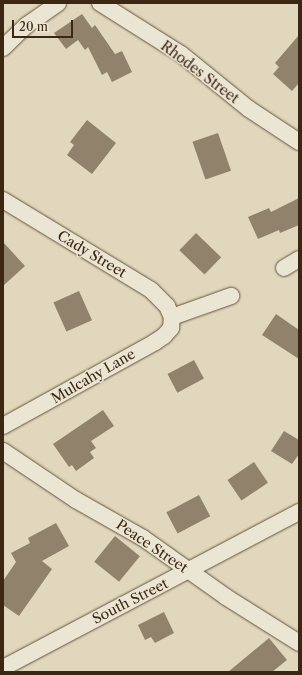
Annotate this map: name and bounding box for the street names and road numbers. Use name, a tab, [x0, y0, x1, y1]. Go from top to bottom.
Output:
street label: Rhodes Street	[158, 37, 242, 107]
street label: Cady Street	[54, 227, 130, 281]
street label: Mulcahy Lane	[48, 345, 138, 407]
street label: Peace Street	[113, 516, 191, 576]
street label: South Street	[89, 575, 171, 627]

